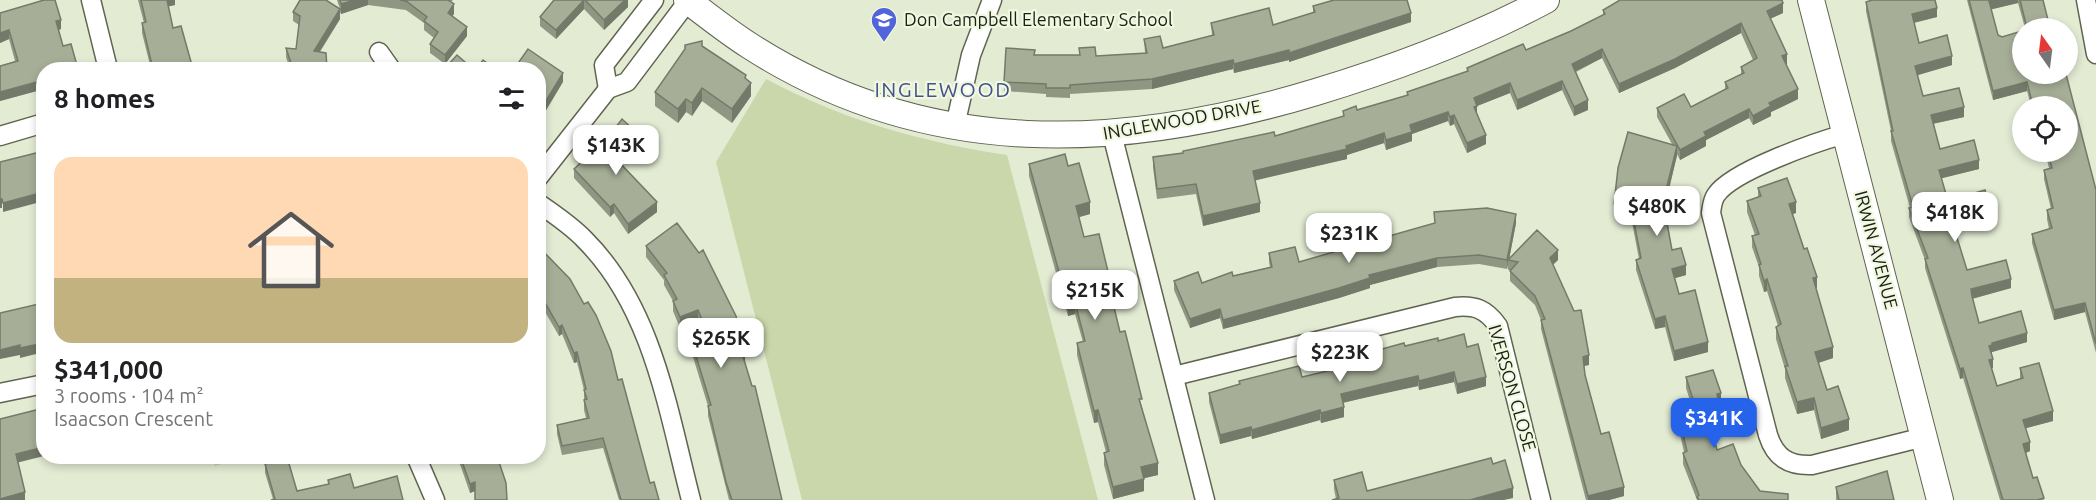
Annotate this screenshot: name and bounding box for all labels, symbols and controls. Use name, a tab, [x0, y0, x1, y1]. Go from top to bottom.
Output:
school or university icon: Don Campbell Elementary School	[869, 5, 899, 43]
place label: Don Campbell Elementary School	[904, 9, 1173, 29]
north arrow	[2012, 18, 2078, 84]
map controls	[2012, 18, 2078, 162]
district label: INGLEWOOD	[874, 77, 1012, 101]
icon: filters	[495, 82, 528, 115]
text: 8 homes	[54, 84, 155, 113]
street label: INGLEWOOD DRIVE	[1101, 95, 1262, 143]
button: locate	[2012, 96, 2078, 162]
pin: $143K	[574, 125, 658, 176]
text: $143K	[587, 133, 645, 156]
pin: $480K	[1615, 186, 1699, 237]
street label: IRWIN AVENUE	[1852, 188, 1902, 311]
pin: $418K	[1913, 192, 1997, 243]
text: $480K	[1628, 194, 1686, 217]
icon: home	[237, 196, 345, 304]
text: $418K	[1926, 200, 1984, 223]
pin: $231K	[1307, 213, 1391, 264]
text: $231K	[1320, 221, 1378, 244]
pin: $215K	[1053, 270, 1137, 321]
text: $215K	[1066, 278, 1124, 301]
pin: $265K	[679, 318, 763, 369]
street label: IVERSON CLOSE	[1485, 322, 1541, 453]
text: $265K	[692, 326, 750, 349]
pin: $223K	[1298, 332, 1382, 383]
text: $223K	[1311, 340, 1369, 363]
text: $341,000	[54, 355, 163, 384]
text: 3 rooms · 104 m²	[54, 384, 204, 407]
pin: $341K	[1672, 398, 1756, 449]
text: $341K	[1685, 406, 1743, 429]
text: Isaacson Crescent	[54, 407, 213, 430]

